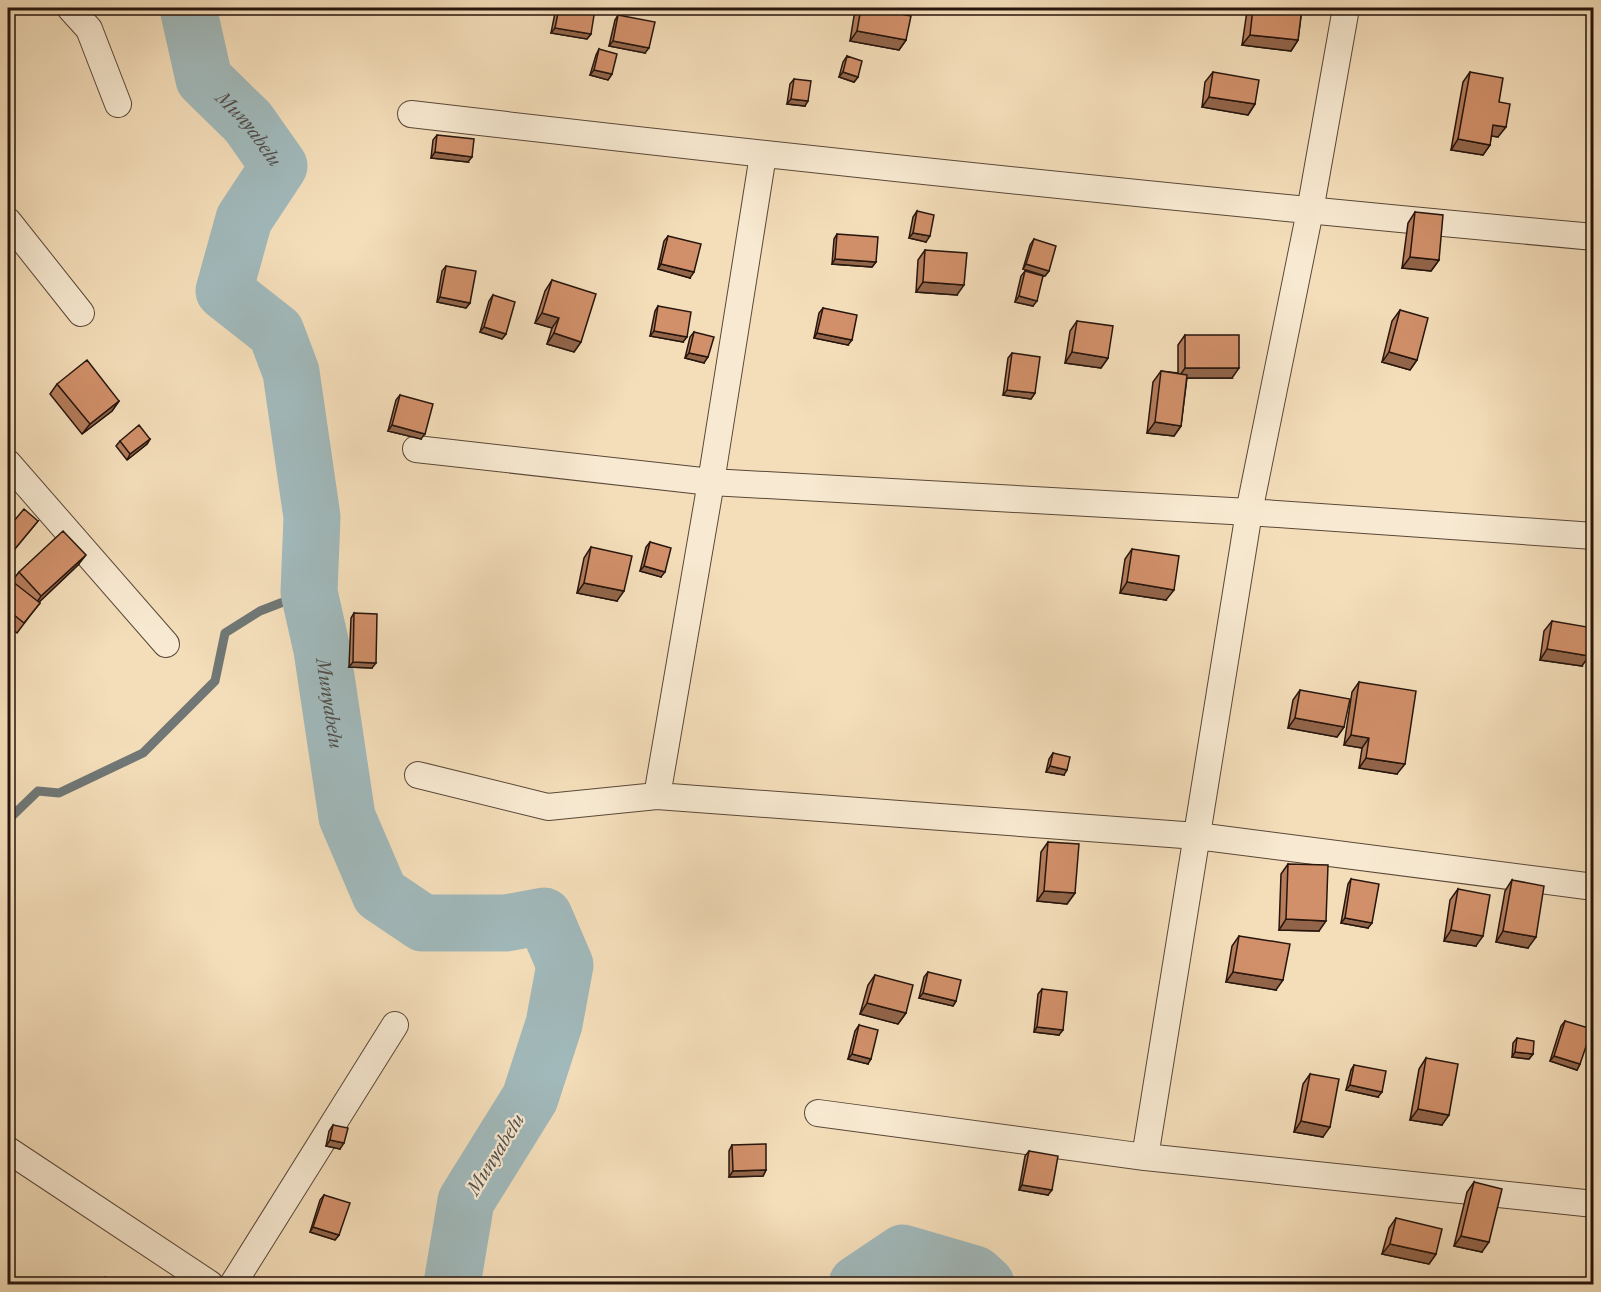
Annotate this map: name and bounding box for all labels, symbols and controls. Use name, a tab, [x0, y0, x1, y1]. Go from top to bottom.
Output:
water label: Munyabelu	[210, 85, 287, 171]
water label: Munyabelu	[311, 654, 348, 750]
water label: Munyabelu	[460, 1109, 529, 1201]

